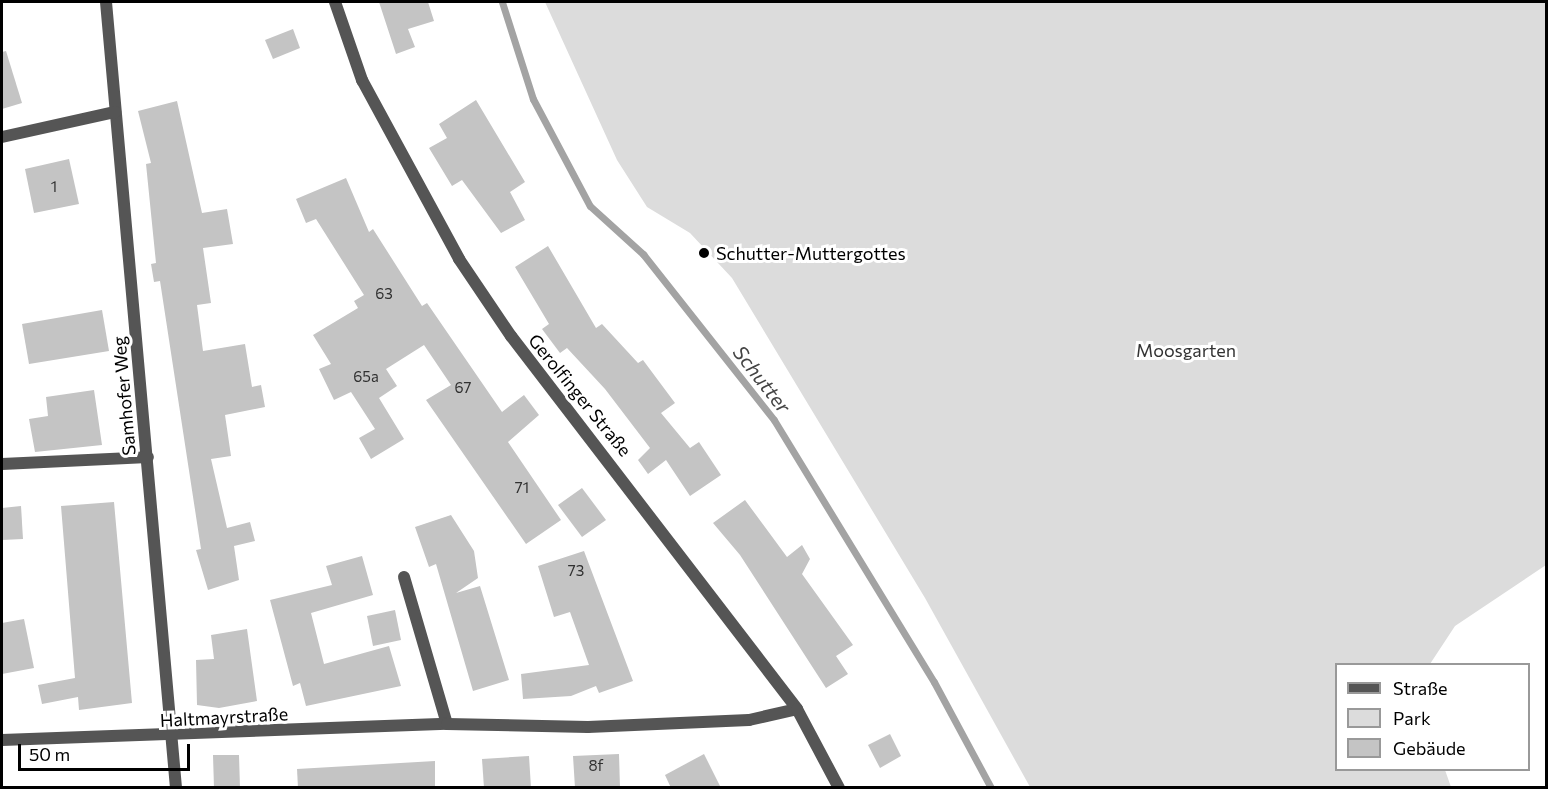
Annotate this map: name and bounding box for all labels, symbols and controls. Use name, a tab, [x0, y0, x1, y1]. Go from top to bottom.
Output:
house number: 1	[51, 178, 57, 196]
place label: Schutter-Muttergottes	[716, 242, 906, 264]
marker: Schutter-Muttergottes	[697, 246, 711, 260]
house number: 63	[375, 285, 393, 303]
street label: Gerolfinger Straße	[524, 329, 636, 461]
street label: Samhofer Weg	[108, 335, 140, 457]
park label: Moosgarten	[1136, 339, 1236, 361]
water label: Schutter	[728, 340, 796, 418]
house number: 65a	[353, 368, 379, 386]
house number: 67	[455, 379, 471, 397]
house number: 71	[515, 479, 529, 497]
house number: 73	[568, 562, 584, 580]
legend	[1335, 663, 1530, 771]
text: Straße	[1393, 677, 1448, 699]
street label: Haltmayrstraße	[159, 703, 289, 731]
text: Park	[1393, 707, 1431, 729]
scale bar	[21, 732, 194, 770]
text: Gebäude	[1393, 737, 1466, 759]
text: 50 m	[29, 743, 70, 765]
house number: 8f	[588, 757, 604, 775]

